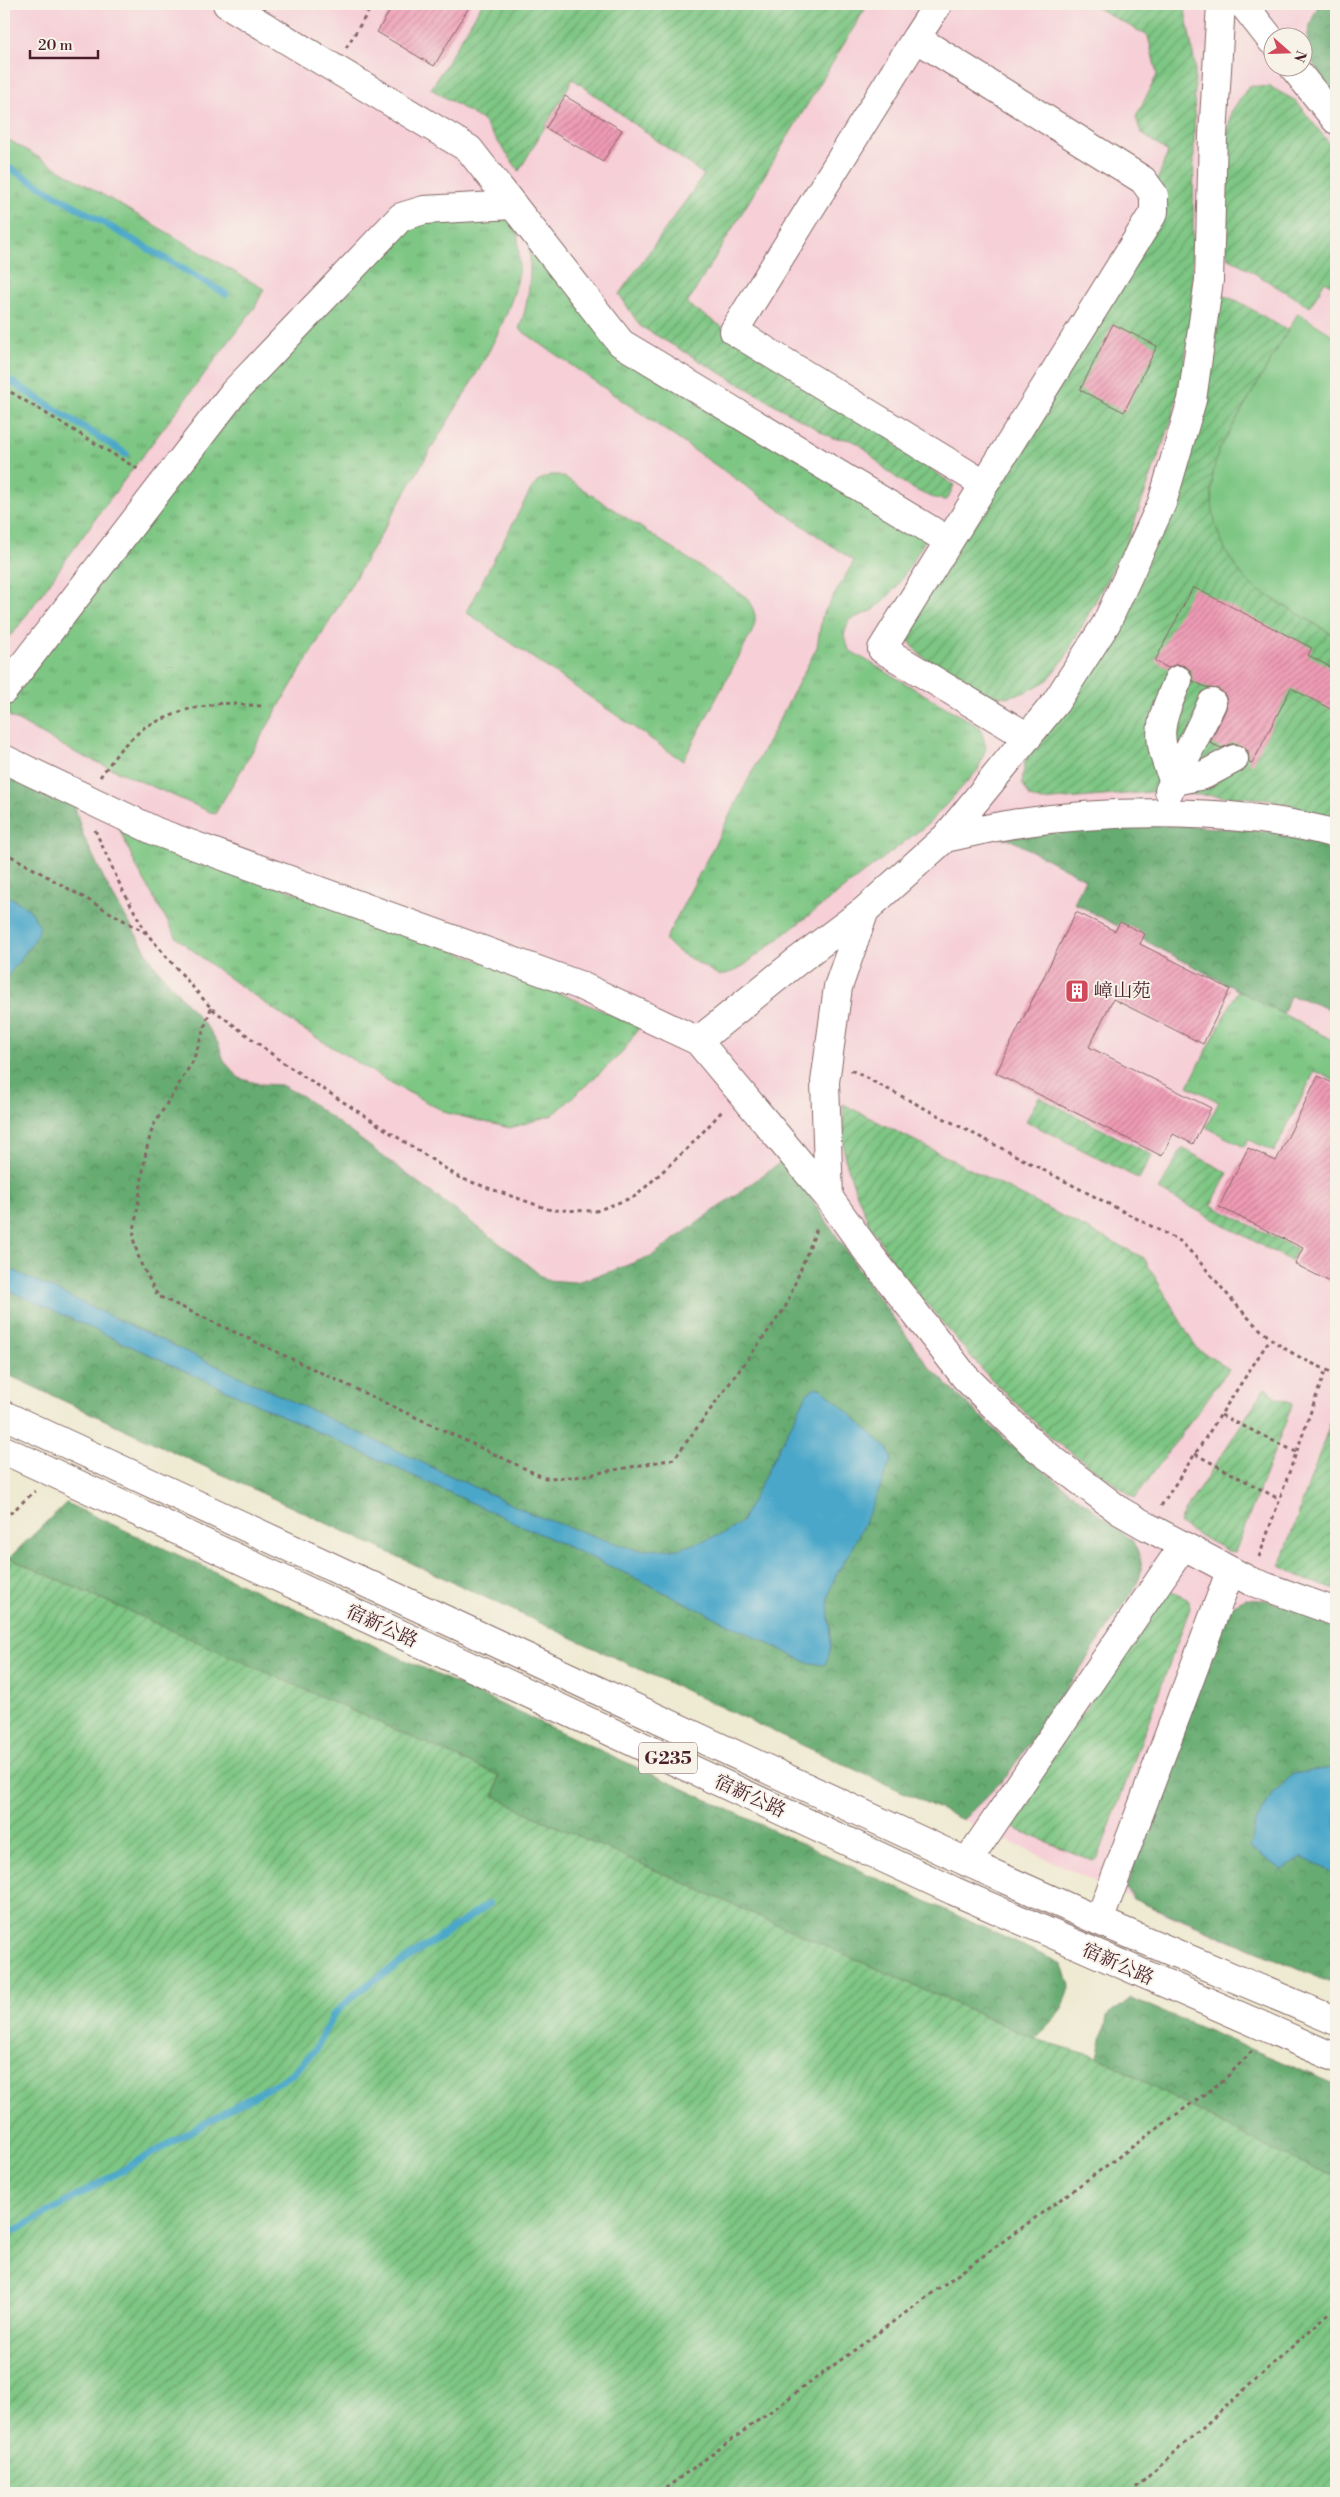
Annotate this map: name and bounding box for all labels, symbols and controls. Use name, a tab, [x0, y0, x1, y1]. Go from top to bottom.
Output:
scale bar	[30, 28, 98, 60]
north arrow	[1262, 28, 1312, 78]
text: 20 m	[38, 36, 73, 55]
text: N	[1289, 48, 1310, 64]
building icon: 嶂山苑	[1064, 978, 1090, 1004]
place label: 嶂山苑	[1094, 979, 1151, 1003]
street label: 宿新公路	[342, 1599, 422, 1653]
road number: G235	[639, 1742, 697, 1774]
street label: 宿新公路	[710, 1769, 790, 1823]
street label: 宿新公路	[1078, 1938, 1158, 1990]

